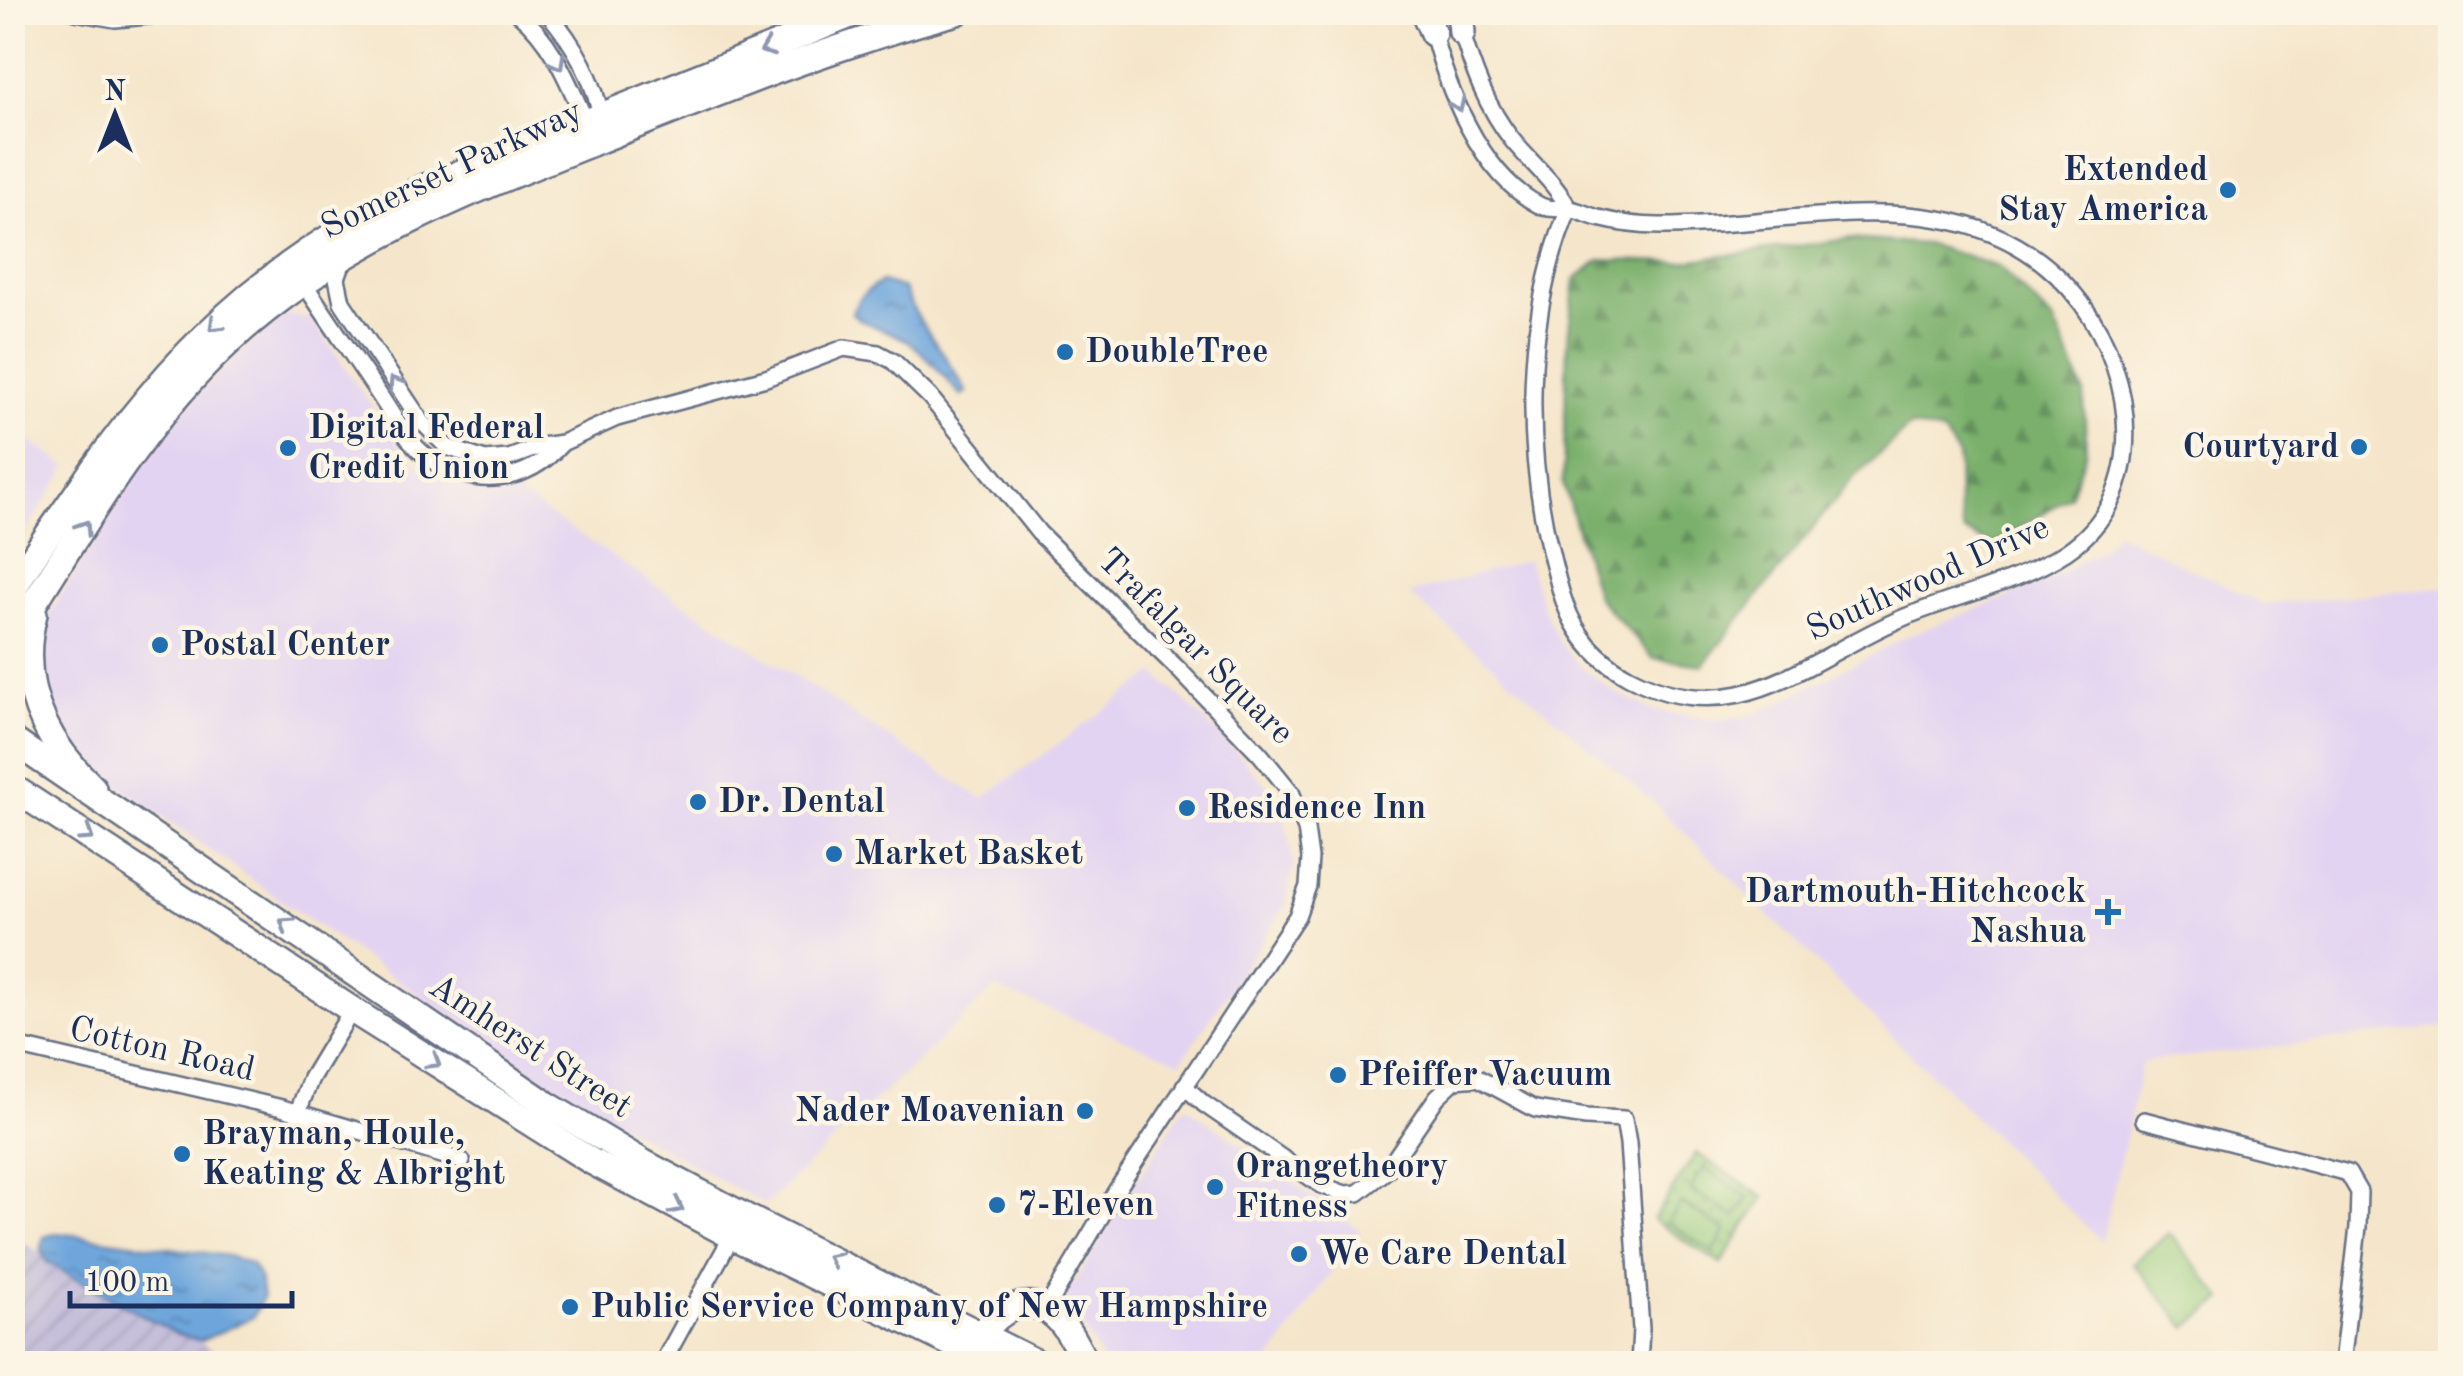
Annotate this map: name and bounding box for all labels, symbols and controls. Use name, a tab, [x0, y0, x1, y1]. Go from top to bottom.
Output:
one-way arrow	[760, 38, 777, 58]
one-way arrow	[546, 53, 566, 71]
north arrow	[65, 65, 165, 165]
text: N	[104, 79, 126, 107]
street label: Somerset Parkway	[316, 94, 588, 246]
one-way arrow	[1445, 95, 1465, 113]
place label: Extended Stay America	[1998, 153, 2208, 228]
marker: Extended Stay America	[2217, 179, 2239, 201]
one-way arrow	[208, 313, 226, 331]
place label: DoubleTree	[1085, 335, 1268, 370]
marker: DoubleTree	[1054, 341, 1076, 363]
one-way arrow	[389, 376, 407, 394]
place label: Digital Federal Credit Union	[308, 411, 544, 486]
place label: Courtyard	[2182, 430, 2339, 465]
marker: Courtyard	[2348, 436, 2370, 458]
marker: Digital Federal Credit Union	[277, 437, 299, 459]
street label: Southwood Drive	[1801, 510, 2055, 648]
one-way arrow	[72, 520, 91, 538]
street label: Trafalgar Square	[1090, 542, 1300, 752]
place label: Postal Center	[180, 628, 390, 663]
marker: Postal Center	[149, 634, 171, 656]
place label: Dr. Dental	[718, 785, 885, 820]
marker: Dr. Dental	[687, 791, 709, 813]
place label: Residence Inn	[1207, 791, 1426, 826]
marker: Residence Inn	[1176, 797, 1198, 819]
one-way arrow	[76, 823, 94, 842]
place label: Market Basket	[854, 837, 1083, 872]
marker: Market Basket	[823, 843, 845, 865]
place label: Dartmouth-Hitchcock Nashua	[1745, 875, 2086, 950]
marker: Dartmouth-Hitchcock Nashua	[2095, 899, 2121, 925]
one-way arrow	[279, 918, 298, 936]
street label: Amherst Street	[422, 969, 638, 1125]
street label: Cotton Road	[66, 1012, 258, 1088]
one-way arrow	[424, 1050, 442, 1069]
place label: Pfeiffer Vacuum	[1358, 1058, 1612, 1093]
marker: Pfeiffer Vacuum	[1327, 1064, 1349, 1086]
place label: Nader Moavenian	[795, 1094, 1065, 1129]
marker: Nader Moavenian	[1074, 1100, 1096, 1122]
place label: Brayman, Houle, Keating & Albright	[202, 1117, 505, 1192]
marker: Brayman, Houle, Keating & Albright	[171, 1143, 193, 1165]
place label: Orangetheory Fitness	[1235, 1150, 1448, 1225]
marker: Orangetheory Fitness	[1204, 1176, 1226, 1198]
place label: 7-Eleven	[1017, 1188, 1154, 1223]
marker: 7-Eleven	[986, 1194, 1008, 1216]
one-way arrow	[666, 1195, 684, 1215]
place label: We Care Dental	[1319, 1237, 1567, 1272]
marker: We Care Dental	[1288, 1243, 1310, 1265]
scale bar	[70, 1246, 292, 1308]
one-way arrow	[826, 1252, 844, 1272]
text: 100 m	[85, 1268, 169, 1298]
place label: Public Service Company of New Hampshire	[590, 1290, 1268, 1325]
marker: Public Service Company of New Hampshire	[559, 1296, 581, 1318]

